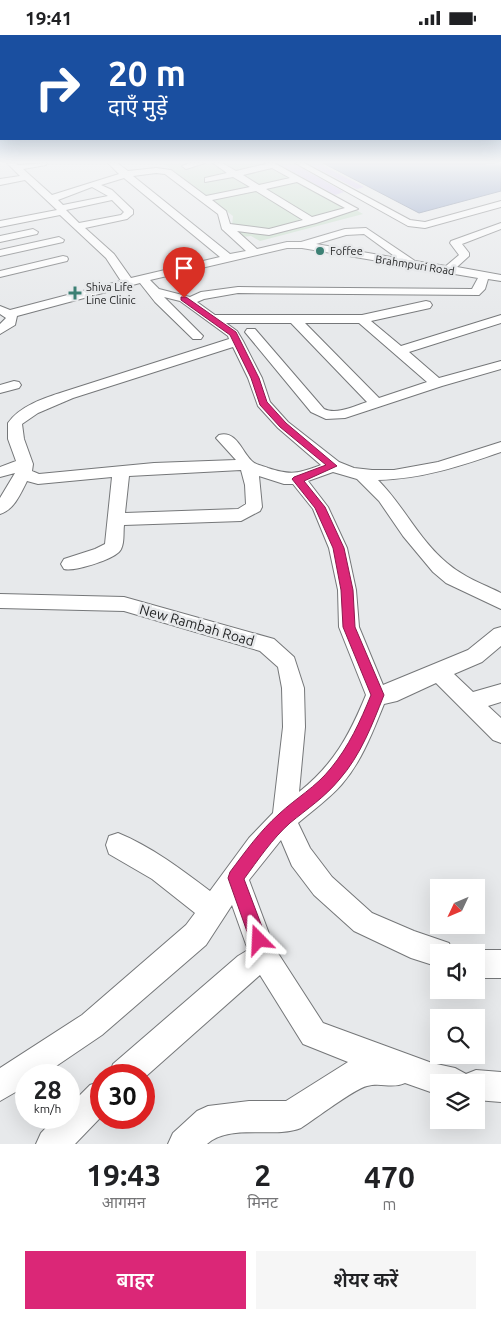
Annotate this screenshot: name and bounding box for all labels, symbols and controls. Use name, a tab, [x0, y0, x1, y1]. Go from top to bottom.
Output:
text: 19:41	[25, 7, 73, 29]
text: 20 m	[108, 53, 186, 93]
icon: right	[25, 55, 90, 120]
text: दाएँ मुड़ें	[108, 94, 168, 119]
marker: Foffee	[314, 245, 326, 257]
place label: Foffee	[330, 245, 363, 257]
pin	[163, 247, 205, 298]
street label: Brahmpuri Road	[375, 253, 455, 277]
icon: arrive	[170, 254, 198, 282]
place label: Shiva Life Line Clinic	[86, 281, 136, 306]
marker: Shiva Life Line Clinic	[68, 286, 82, 300]
street label: New Rambah Road	[138, 601, 256, 649]
north arrow	[430, 879, 485, 934]
map controls	[430, 879, 485, 1129]
position arrow	[232, 913, 284, 965]
button: sound	[430, 944, 485, 999]
button: search	[430, 1009, 485, 1064]
speed limit sign: 30	[90, 1064, 155, 1129]
button: layers	[430, 1074, 485, 1129]
text: 28	[33, 1076, 62, 1104]
text: km/h	[34, 1102, 61, 1115]
text: 19:43	[86, 1158, 161, 1192]
text: 2	[254, 1158, 271, 1192]
text: 470	[364, 1160, 415, 1194]
text: आगमन	[102, 1193, 146, 1211]
text: मिनट	[247, 1193, 278, 1211]
text: m	[383, 1195, 396, 1213]
button: बाहर	[25, 1251, 246, 1309]
button: शेयर करें	[256, 1251, 476, 1309]

